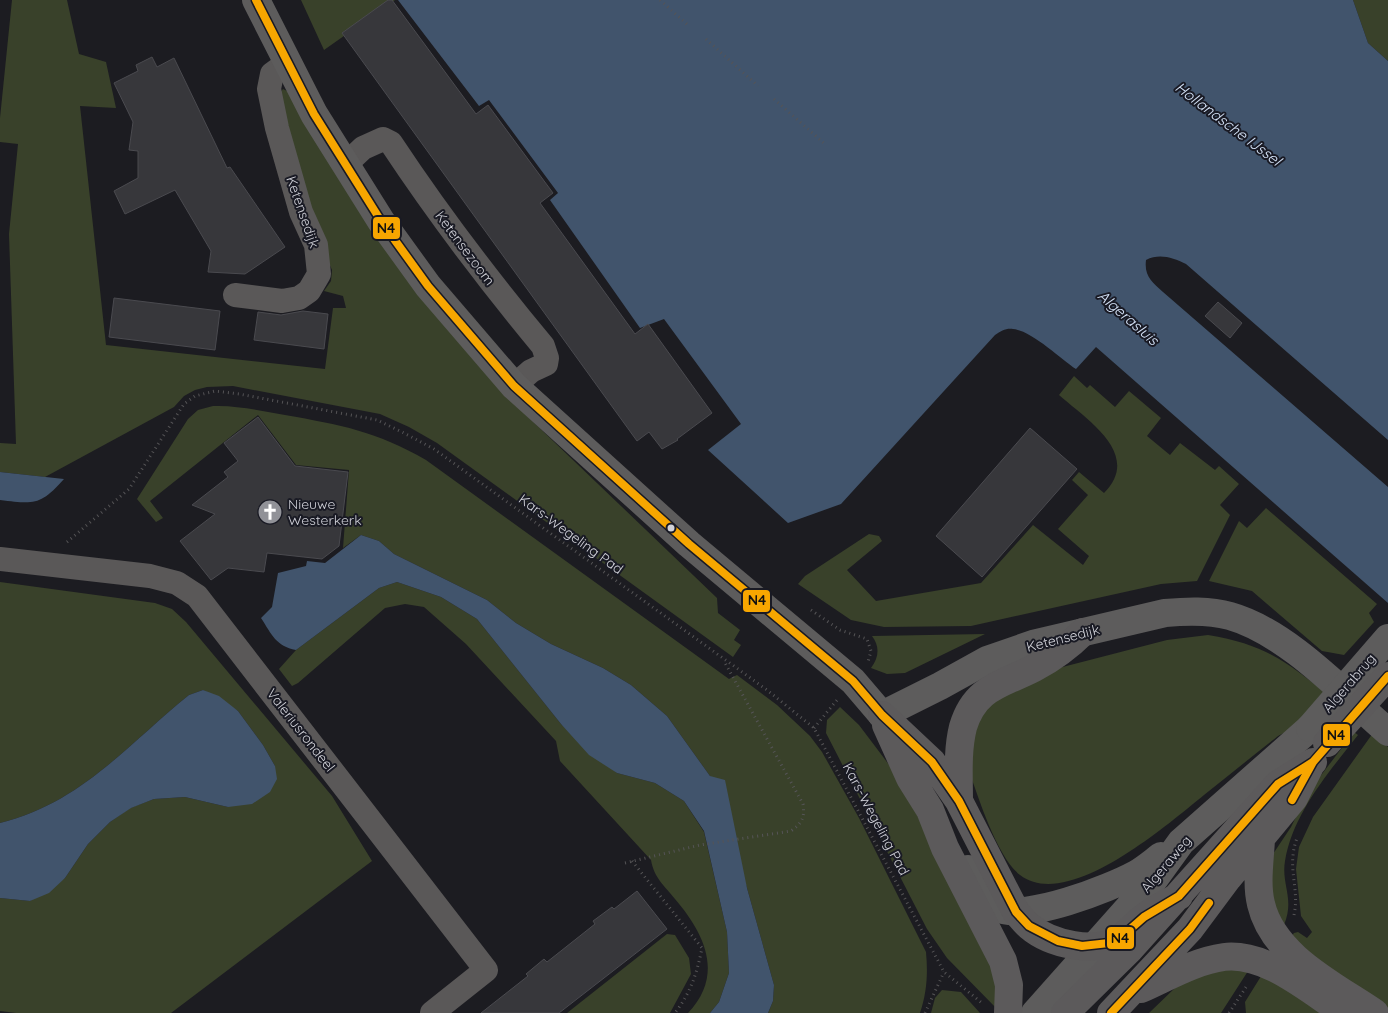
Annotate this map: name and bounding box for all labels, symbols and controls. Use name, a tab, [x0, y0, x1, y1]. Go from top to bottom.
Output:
water label: Hollandsche IJssel	[1172, 78, 1286, 171]
street label: Ketensedijk	[282, 174, 324, 250]
street label: Ketensezoom	[431, 207, 499, 289]
line badge: N4	[372, 216, 401, 240]
text: N4	[377, 219, 395, 237]
water label: Algerasluis	[1094, 286, 1163, 350]
street label: Kars-Wegeling Pad	[515, 490, 627, 578]
place label: Nieuwe Westerkerk	[288, 495, 362, 529]
church icon: Nieuwe Westerkerk	[257, 499, 283, 525]
unlabelled marker	[666, 523, 676, 533]
line badge: N4	[742, 589, 771, 613]
text: N4	[748, 591, 766, 609]
street label: Ketensedijk	[1024, 620, 1102, 656]
street label: Algerabrug	[1318, 650, 1380, 716]
street label: Valeriusrondeel	[263, 685, 339, 775]
line badge: N4	[1322, 723, 1351, 747]
text: N4	[1327, 726, 1345, 744]
street label: Kars-Wegeling Pad	[839, 760, 913, 878]
street label: Algeraweg	[1137, 832, 1195, 896]
line badge: N4	[1106, 926, 1135, 950]
text: N4	[1111, 929, 1129, 947]

